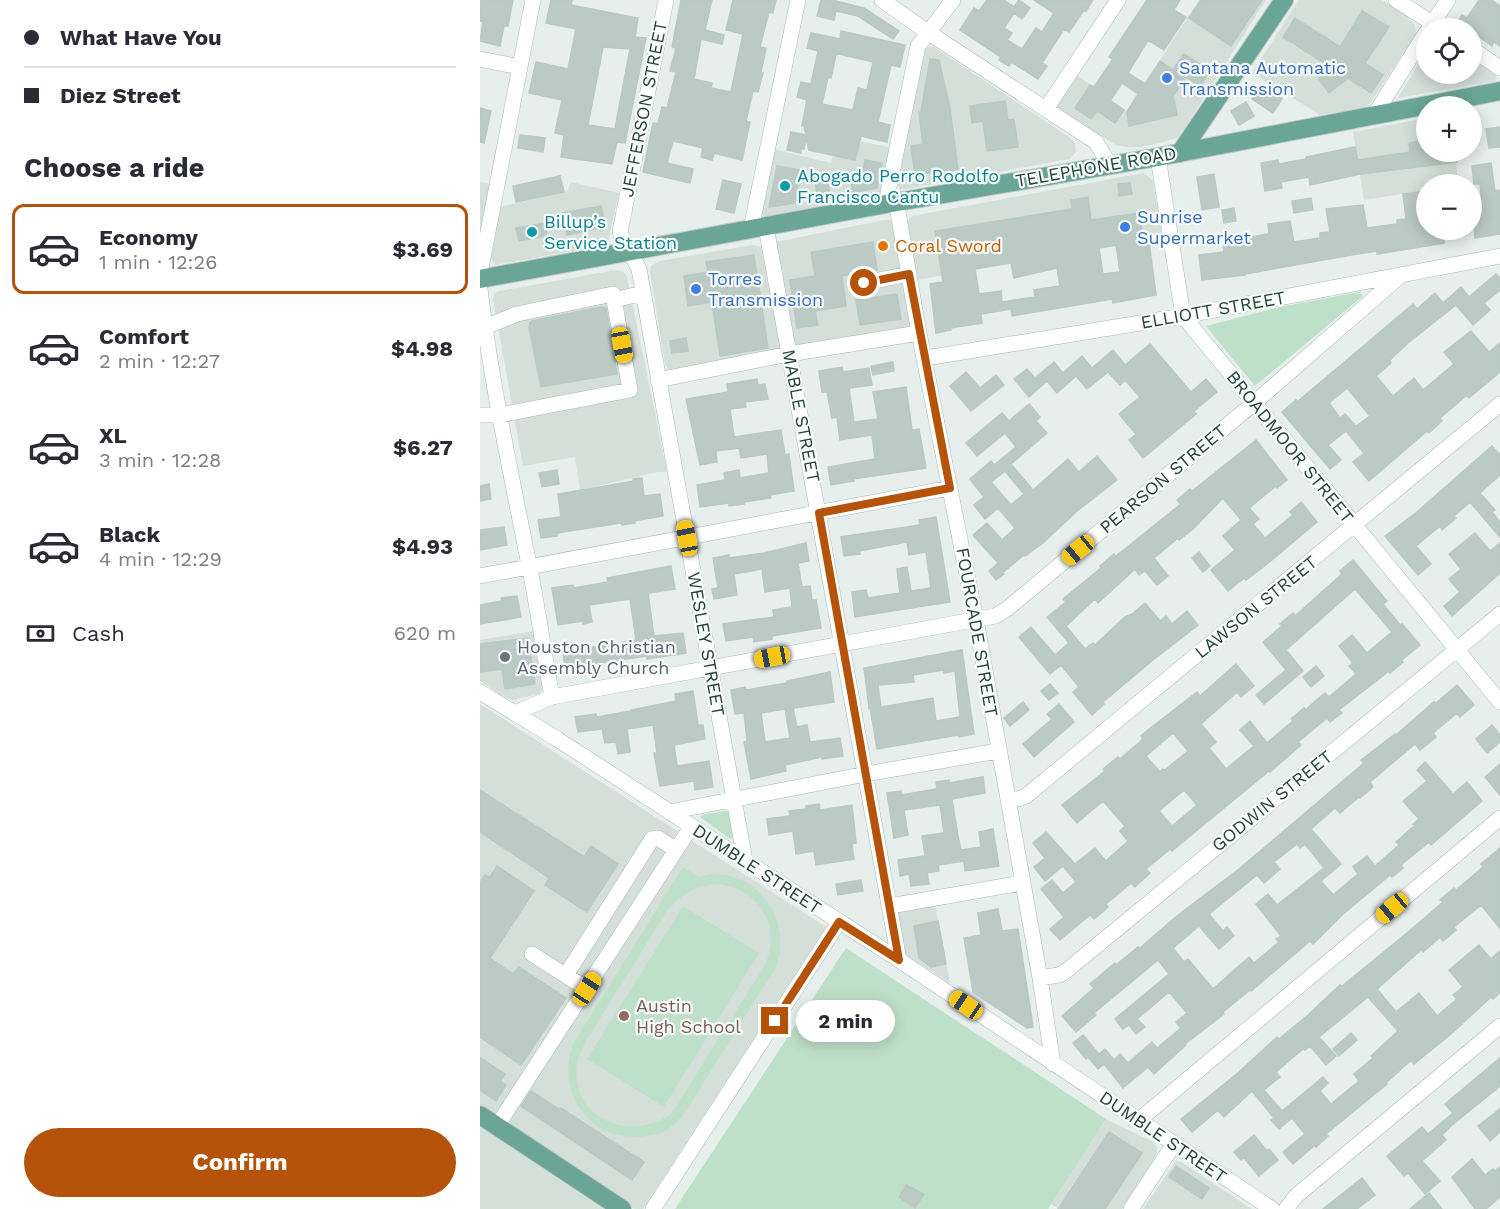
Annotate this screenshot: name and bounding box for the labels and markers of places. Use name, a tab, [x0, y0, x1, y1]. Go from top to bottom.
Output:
place label: Santana Automatic Transmission	[1179, 57, 1346, 99]
marker: Santana Automatic Transmission	[1160, 71, 1174, 85]
place label: Abogado Perro Rodolfo Francisco Cantu	[797, 165, 999, 207]
marker: Abogado Perro Rodolfo Francisco Cantu	[778, 179, 792, 193]
place label: Sunrise Supermarket	[1137, 206, 1251, 248]
place label: Billup’s Service Station	[544, 211, 677, 253]
marker: Sunrise Supermarket	[1118, 220, 1132, 234]
marker: Billup’s Service Station	[525, 225, 539, 239]
place label: Coral Sword	[895, 235, 1002, 256]
marker: Coral Sword	[876, 239, 890, 253]
place label: Torres Transmission	[708, 268, 823, 310]
marker: Torres Transmission	[689, 282, 703, 296]
place label: Houston Christian Assembly Church	[517, 636, 676, 678]
marker: Houston Christian Assembly Church	[498, 650, 512, 664]
place label: Austin High School	[636, 995, 741, 1037]
marker: Austin High School	[617, 1009, 631, 1023]

